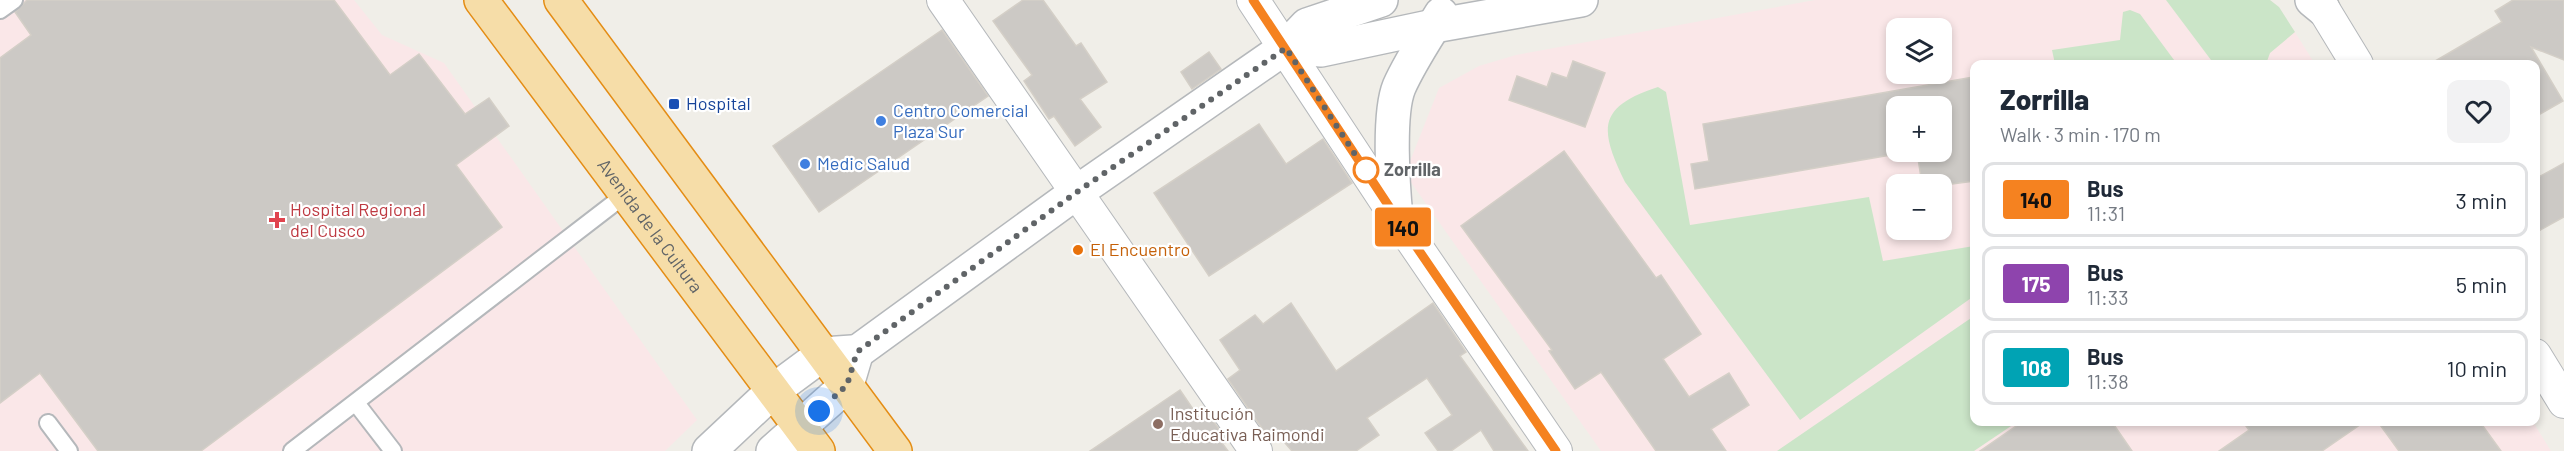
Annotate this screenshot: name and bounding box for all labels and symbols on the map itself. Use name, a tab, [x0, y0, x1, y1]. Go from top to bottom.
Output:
place label: Hospital	[686, 92, 751, 114]
marker: Hospital	[667, 97, 681, 111]
place label: Centro Comercial Plaza Sur	[893, 99, 1028, 142]
marker: Centro Comercial Plaza Sur	[874, 114, 888, 128]
place label: Medic Salud	[817, 152, 910, 174]
street label: Avenida de la Cultura	[593, 154, 708, 297]
marker: Medic Salud	[798, 157, 812, 171]
marker: Zorrilla	[1353, 157, 1379, 183]
place label: Zorrilla	[1384, 158, 1441, 180]
place label: Hospital Regional del Cusco	[290, 198, 426, 241]
line badge: 140	[1368, 208, 1438, 246]
marker: Hospital Regional del Cusco	[268, 211, 286, 229]
place label: El Encuentro	[1090, 238, 1190, 260]
marker: El Encuentro	[1071, 243, 1085, 257]
your location	[804, 396, 834, 426]
place label: Institución Educativa Raimondi	[1170, 402, 1325, 445]
marker: Institución Educativa Raimondi	[1151, 417, 1165, 431]

